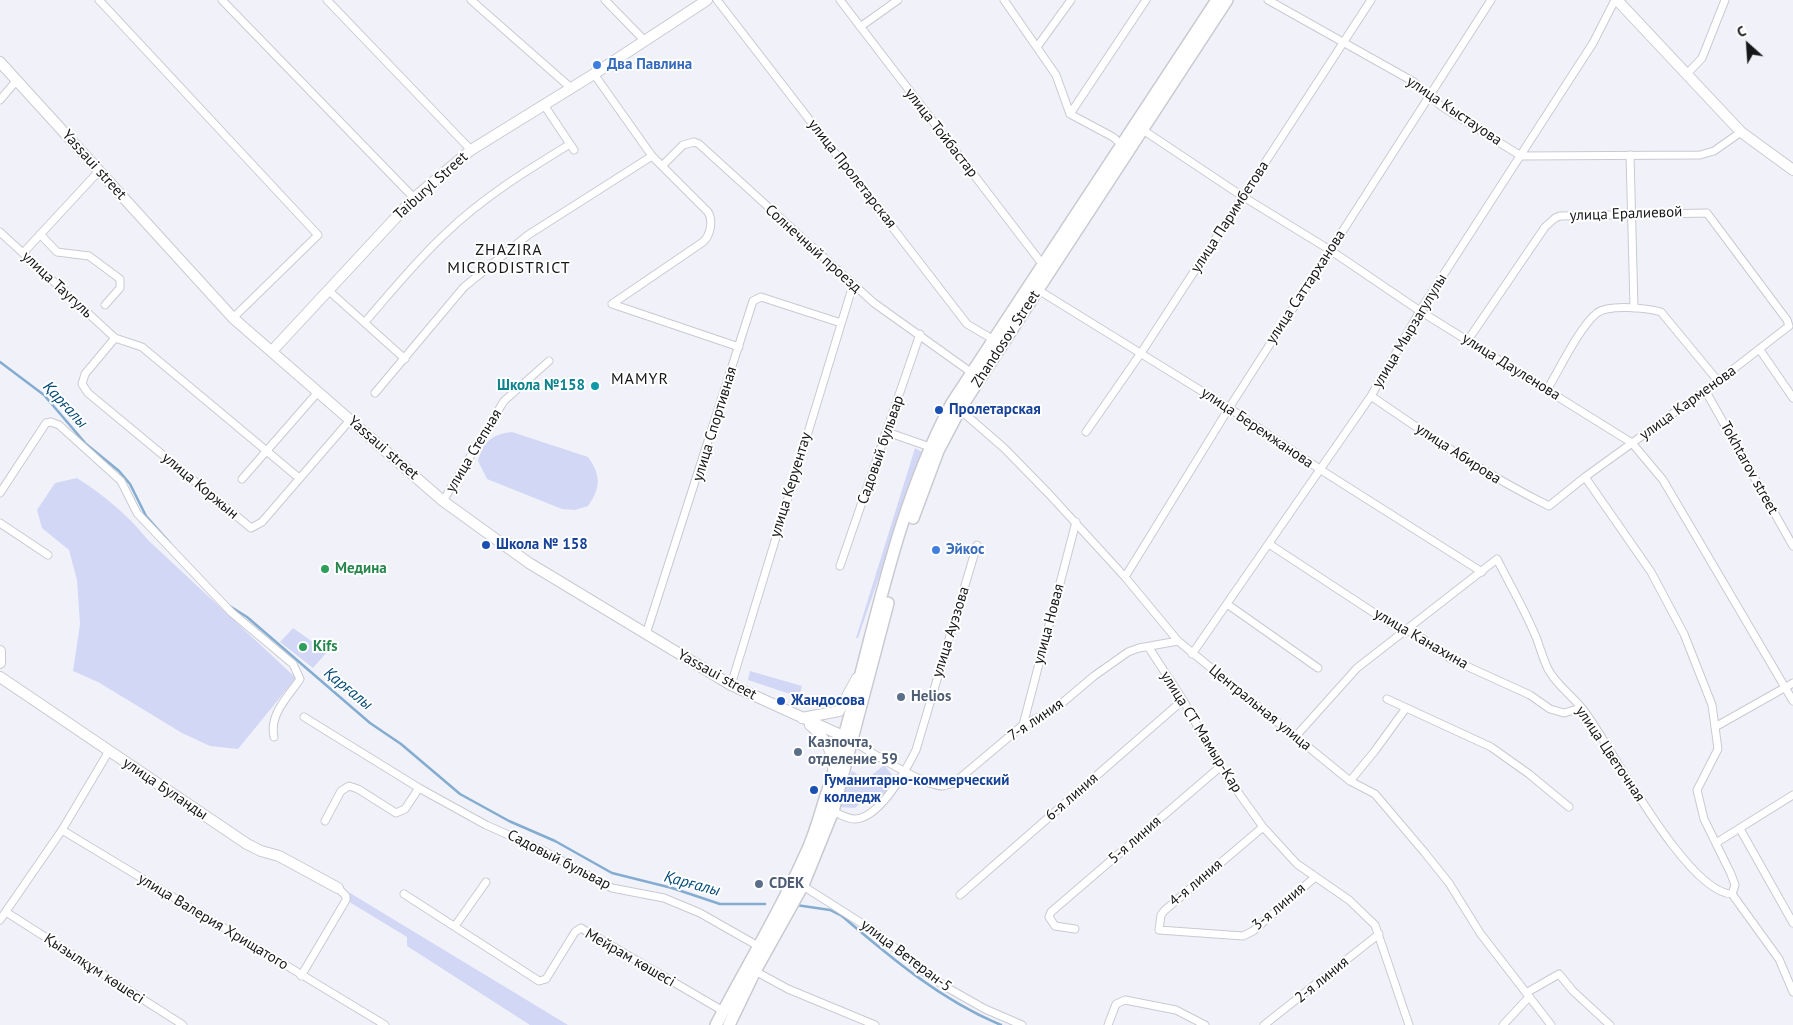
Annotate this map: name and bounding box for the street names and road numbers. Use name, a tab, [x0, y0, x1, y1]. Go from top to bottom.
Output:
street label: улица Кыстауова	[1403, 72, 1505, 150]
street label: улица Тойбастар	[901, 85, 981, 181]
street label: улица Пролетарская	[804, 116, 900, 232]
street label: Yassaui street	[58, 126, 130, 204]
street label: Taiburyl Street	[390, 148, 472, 224]
street label: улица Паримбетова	[1187, 158, 1273, 276]
street label: Солнечный проезд	[761, 201, 865, 297]
street label: улица Ералиевой	[1569, 203, 1683, 225]
street label: улица Саттарханова	[1262, 227, 1350, 347]
street label: улица Таугуль	[18, 248, 96, 322]
street label: улица Мырзагулулы	[1369, 271, 1451, 391]
street label: Zhandosov Street	[968, 287, 1044, 391]
street label: улица Дауленова	[1458, 330, 1564, 404]
street label: улица Карменова	[1636, 362, 1740, 444]
street label: улица Спортивная	[689, 364, 741, 484]
street label: улица Беремжанова	[1197, 384, 1317, 472]
street label: Садовый бульвар	[854, 393, 908, 507]
street label: улица Степная	[442, 406, 506, 496]
street label: Yassaui street	[344, 412, 422, 484]
street label: Tokhtarov street	[1716, 418, 1782, 518]
street label: улица Абирова	[1412, 420, 1504, 488]
street label: улица Керуентау	[766, 430, 816, 540]
street label: улица Коржын	[158, 449, 242, 523]
street label: улица Новая	[1030, 582, 1068, 666]
street label: улица Ауэзова	[929, 584, 973, 680]
street label: улица Канахина	[1371, 605, 1471, 673]
street label: Yassaui street	[674, 646, 760, 704]
street label: Центральная улица	[1205, 661, 1315, 755]
street label: улица СТ Мамыр-Кар	[1156, 668, 1246, 796]
street label: 7-я линия	[1005, 695, 1067, 745]
street label: улица Цветочная	[1571, 703, 1649, 805]
street label: улица Буланды	[119, 754, 211, 824]
street label: 6-я линия	[1042, 769, 1102, 825]
street label: 5-я линия	[1105, 812, 1165, 868]
street label: Садовый бульвар	[504, 826, 614, 894]
street label: 4-я линия	[1166, 856, 1226, 910]
street label: улица Валерия Хрищатого	[134, 870, 292, 974]
street label: 3-я линия	[1249, 880, 1309, 934]
street label: улица Ветеран-5	[857, 916, 955, 996]
street label: Мейрам көшесі	[582, 925, 678, 991]
street label: Қызылқұм көшесі	[40, 930, 148, 1008]
street label: 2-я линия	[1292, 953, 1352, 1007]

